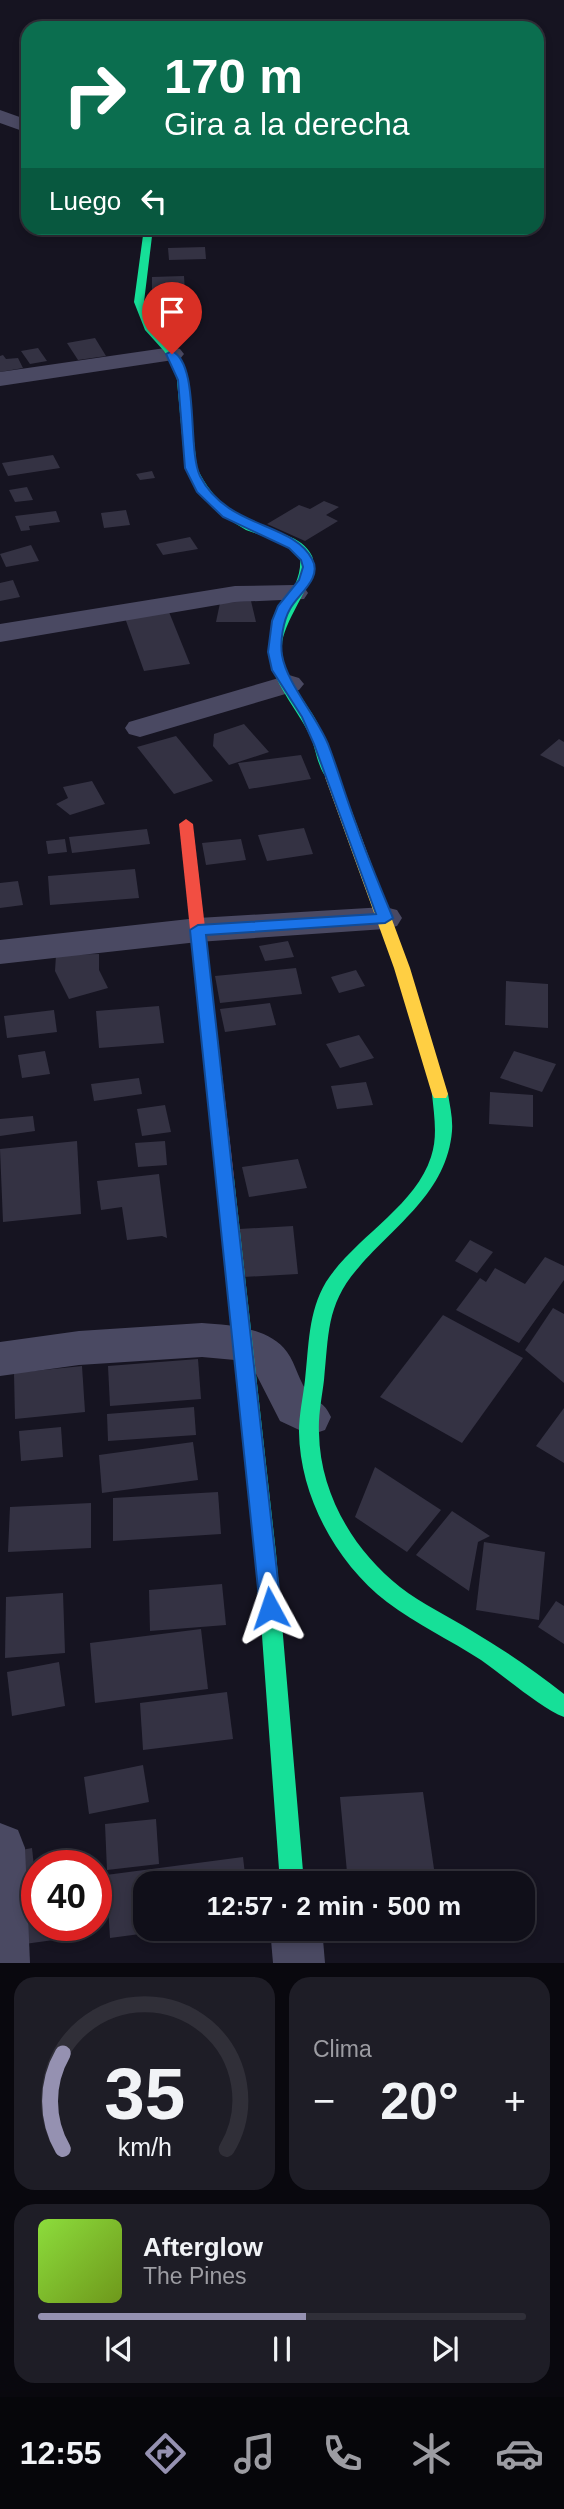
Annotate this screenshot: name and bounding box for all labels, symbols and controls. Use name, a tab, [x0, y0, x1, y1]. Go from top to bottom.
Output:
icon: right	[49, 49, 140, 140]
text: 170 m	[164, 49, 303, 103]
text: Gira a la derecha	[164, 106, 409, 142]
icon: left	[135, 182, 173, 220]
text: Luego	[49, 186, 121, 216]
pin	[142, 282, 202, 354]
icon: arrive	[153, 293, 191, 331]
position arrow	[233, 1571, 307, 1645]
speed limit sign: 40	[21, 1850, 112, 1941]
text: 12:57 · 2 min · 500 m	[207, 1891, 461, 1921]
text: Clima	[313, 2036, 372, 2062]
text: 35	[104, 2054, 185, 2135]
text: 20°	[380, 2072, 459, 2130]
text: −	[313, 2080, 335, 2122]
text: +	[504, 2080, 526, 2122]
text: km/h	[117, 2133, 172, 2161]
text: Afterglow	[143, 2232, 263, 2262]
text: The Pines	[143, 2263, 247, 2289]
icon: previous	[100, 2330, 138, 2368]
icon: pause	[263, 2330, 301, 2368]
icon: next	[426, 2330, 464, 2368]
icon: directions	[141, 2429, 190, 2478]
icon: music	[230, 2429, 279, 2478]
icon: phone	[318, 2429, 367, 2478]
icon: climate	[407, 2429, 456, 2478]
icon: car	[495, 2429, 544, 2478]
text: 12:55	[20, 2435, 102, 2471]

